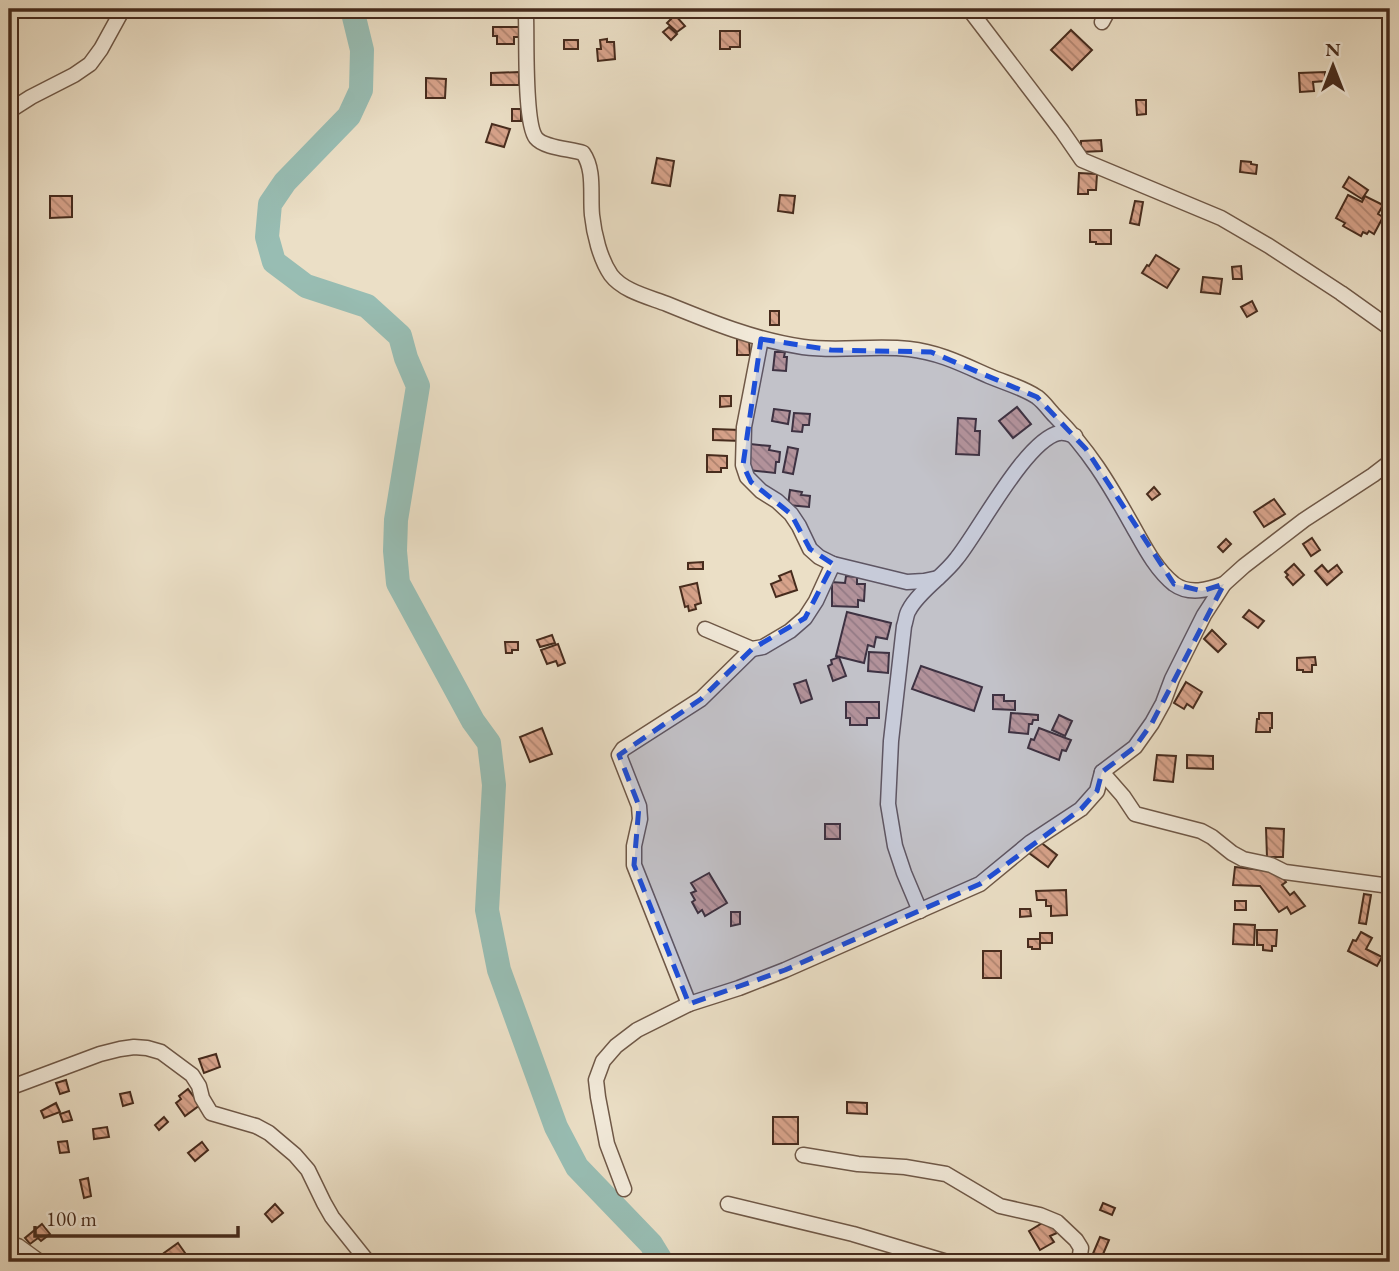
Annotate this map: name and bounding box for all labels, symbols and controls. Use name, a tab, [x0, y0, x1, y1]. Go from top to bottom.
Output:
north arrow	[1298, 32, 1368, 102]
text: N	[1325, 37, 1341, 62]
scale bar	[35, 1194, 238, 1238]
text: 100 m	[46, 1205, 97, 1232]

